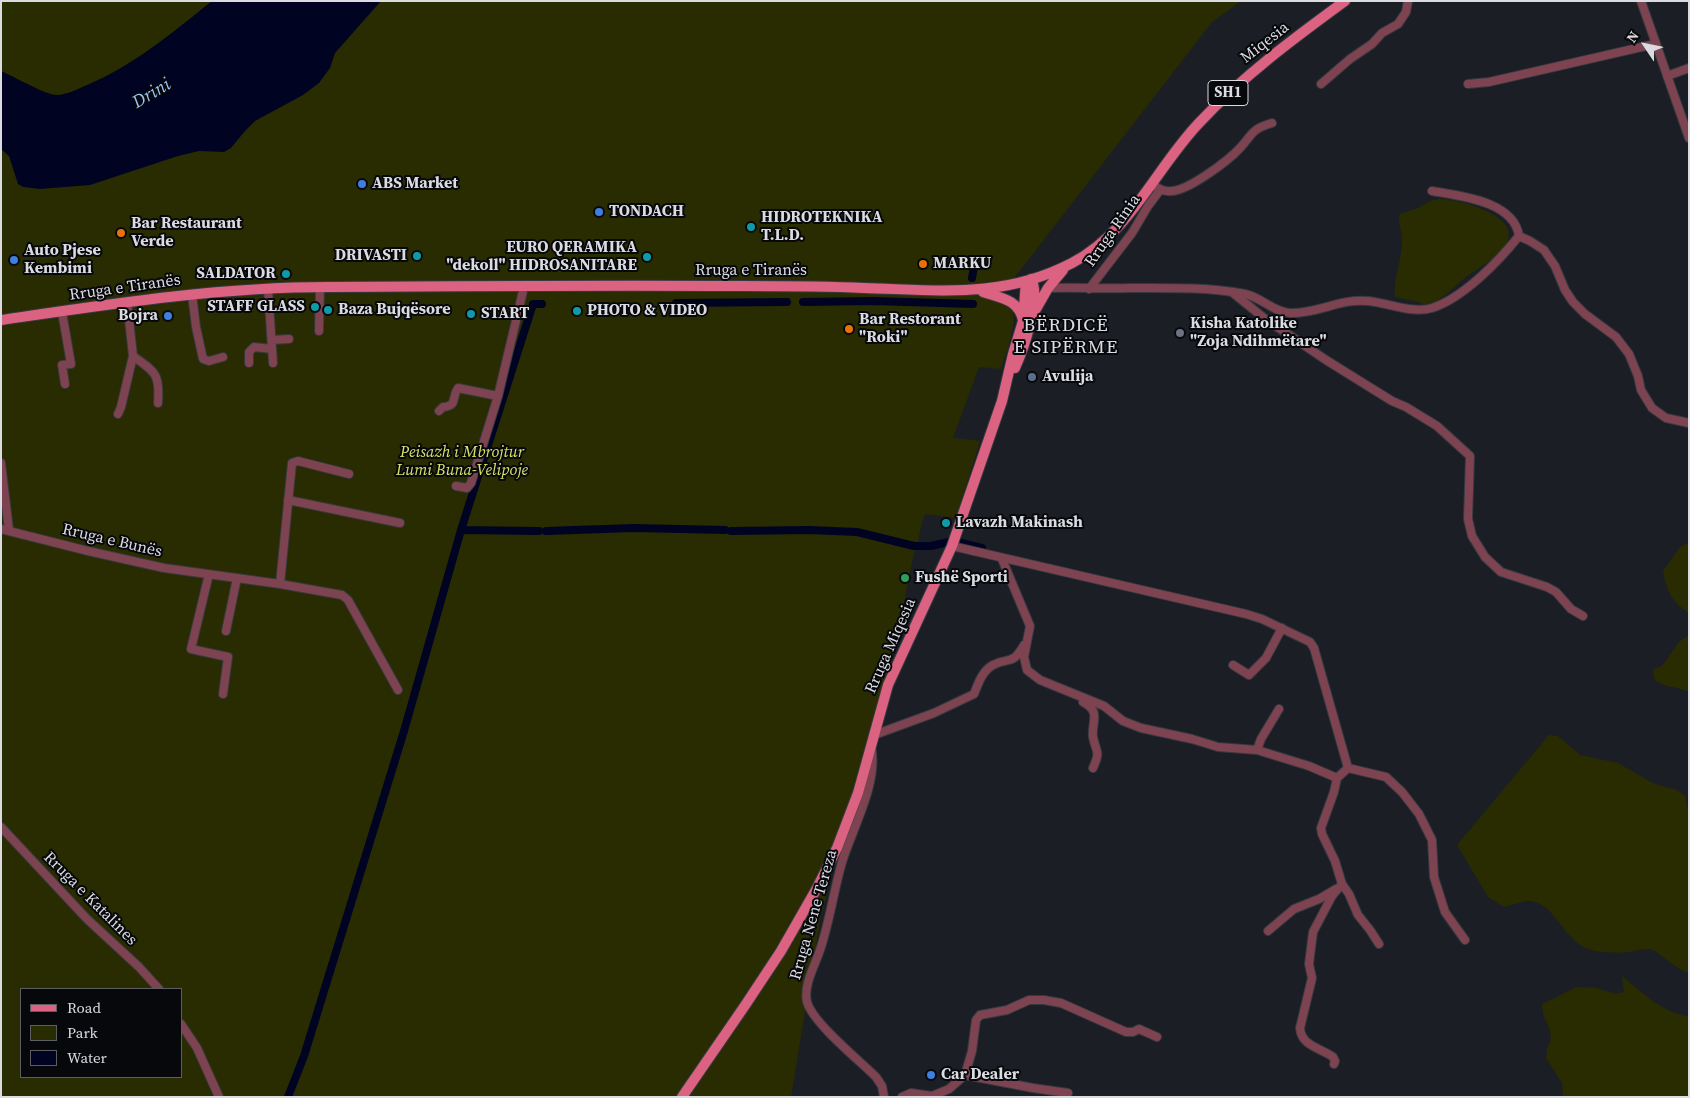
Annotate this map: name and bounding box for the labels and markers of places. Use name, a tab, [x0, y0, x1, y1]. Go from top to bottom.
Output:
place label: ABS Market	[372, 174, 458, 194]
marker: ABS Market	[356, 178, 368, 190]
place label: TONDACH	[609, 202, 684, 222]
marker: TONDACH	[593, 206, 605, 218]
place label: HIDROTEKNIKA T.L.D.	[761, 208, 883, 246]
place label: Bar Restaurant Verde	[131, 214, 242, 252]
marker: HIDROTEKNIKA T.L.D.	[745, 221, 757, 233]
marker: Bar Restaurant Verde	[115, 227, 127, 239]
place label: EURO QERAMIKA "dekoll" HIDROSANITARE	[446, 238, 637, 276]
place label: Auto Pjese Kembimi	[24, 241, 101, 279]
place label: DRIVASTI	[335, 246, 407, 266]
marker: DRIVASTI	[411, 250, 423, 262]
marker: EURO QERAMIKA "dekoll" HIDROSANITARE	[641, 251, 653, 263]
marker: Auto Pjese Kembimi	[8, 254, 20, 266]
place label: MARKU	[933, 254, 991, 274]
marker: MARKU	[917, 258, 929, 270]
place label: SALDATOR	[196, 264, 276, 284]
marker: SALDATOR	[280, 268, 292, 280]
place label: STAFF GLASS	[207, 297, 305, 317]
place label: Baza Bujqësore	[338, 300, 450, 320]
marker: STAFF GLASS	[309, 301, 321, 313]
place label: PHOTO & VIDEO	[587, 301, 707, 321]
marker: Baza Bujqësore	[322, 304, 334, 316]
place label: START	[481, 304, 529, 324]
marker: PHOTO & VIDEO	[571, 305, 583, 317]
place label: Bojra	[118, 306, 158, 326]
marker: START	[465, 308, 477, 320]
marker: Bojra	[162, 310, 174, 322]
place label: Bar Restorant "Roki"	[859, 310, 961, 348]
place label: Kisha Katolike "Zoja Ndihmëtare"	[1190, 314, 1327, 352]
marker: Bar Restorant "Roki"	[843, 323, 855, 335]
marker: Kisha Katolike "Zoja Ndihmëtare"	[1174, 327, 1186, 339]
place label: Avulija	[1042, 367, 1094, 387]
marker: Avulija	[1026, 371, 1038, 383]
place label: Lavazh Makinash	[956, 513, 1083, 533]
marker: Lavazh Makinash	[940, 517, 952, 529]
place label: Fushë Sporti	[915, 568, 1008, 588]
marker: Fushë Sporti	[899, 572, 911, 584]
place label: Car Dealer	[941, 1065, 1019, 1085]
marker: Car Dealer	[925, 1069, 937, 1081]

